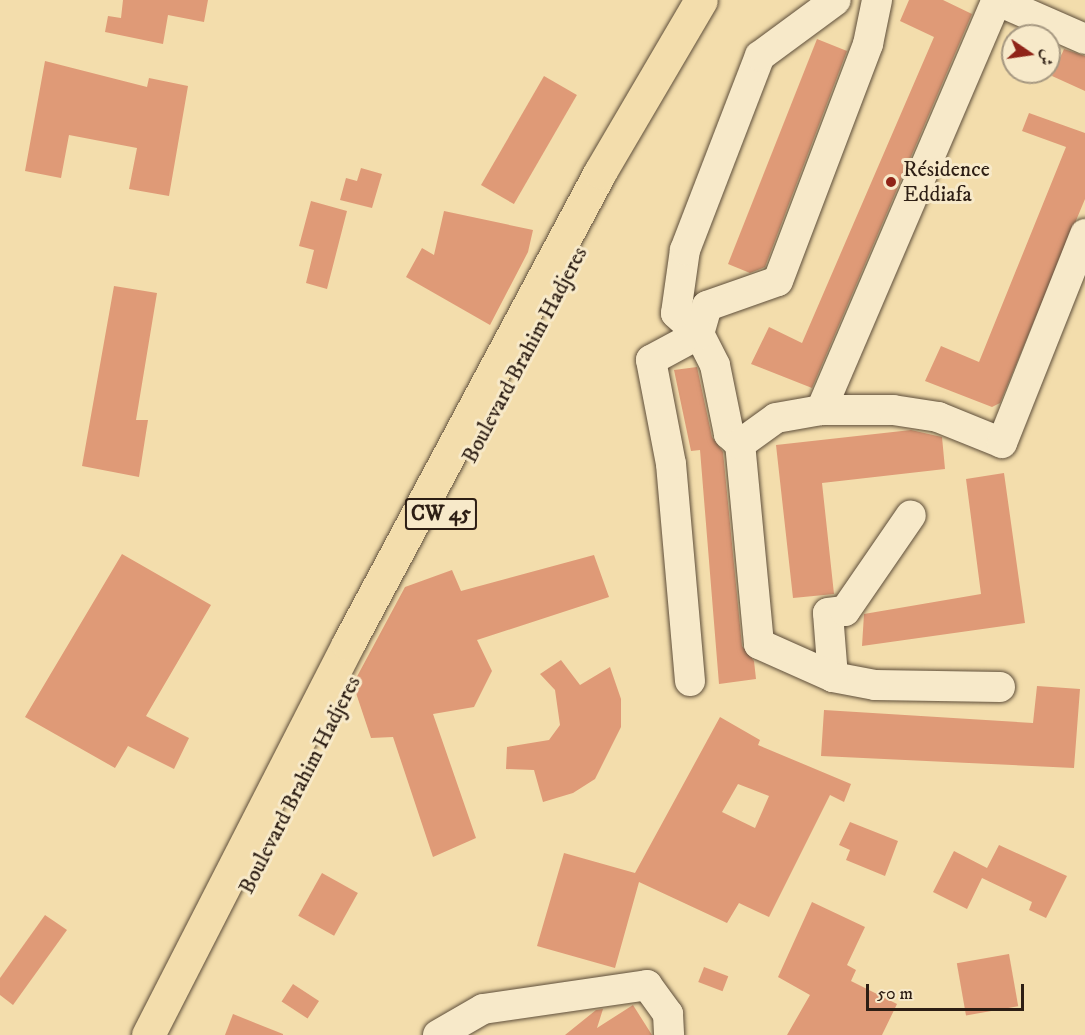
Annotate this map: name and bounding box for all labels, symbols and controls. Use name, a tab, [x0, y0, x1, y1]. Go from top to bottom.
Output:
north arrow	[1001, 24, 1061, 84]
text: ش	[1035, 48, 1058, 68]
place label: Résidence Eddiafa	[903, 156, 990, 208]
marker: Résidence Eddiafa	[884, 175, 898, 189]
street label: Boulevard Brahim Hadjeres	[457, 242, 593, 468]
road number: CW 45	[404, 496, 478, 532]
street label: Boulevard Brahim Hadjeres	[233, 671, 367, 899]
scale bar	[869, 972, 1026, 1010]
text: 50 m	[877, 983, 913, 1005]

